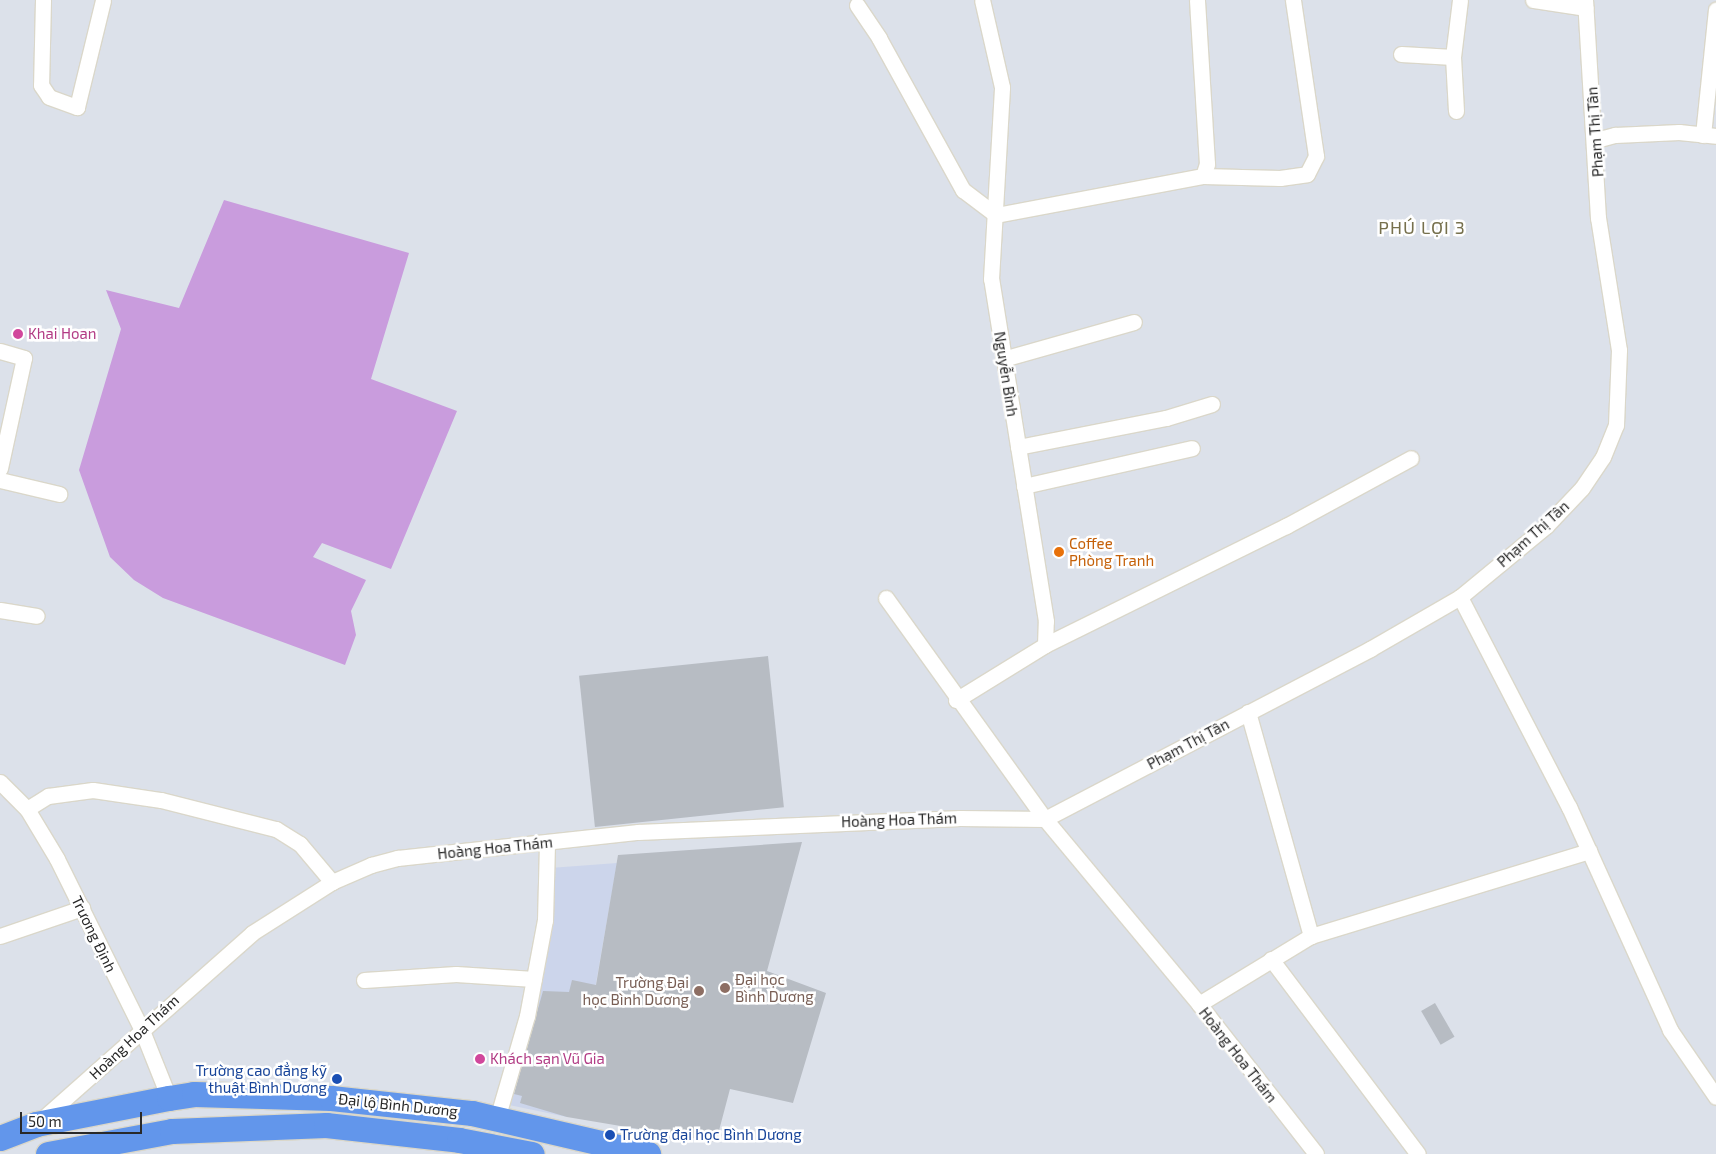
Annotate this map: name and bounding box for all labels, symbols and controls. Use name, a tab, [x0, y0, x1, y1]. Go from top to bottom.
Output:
street label: Phạm Thị Tân	[1583, 86, 1607, 178]
district label: PHÚ LỢI 3	[1377, 216, 1467, 238]
place label: Khai Hoan	[28, 325, 96, 343]
marker: Khai Hoan	[12, 328, 24, 340]
street label: Nguyễn Bình	[990, 330, 1022, 418]
street label: Phạm Thị Tân	[1493, 497, 1573, 571]
place label: Coffee Phòng Tranh	[1069, 534, 1155, 569]
marker: Coffee Phòng Tranh	[1053, 546, 1065, 558]
street label: Phạm Thị Tân	[1144, 715, 1232, 773]
street label: Hoàng Hoa Thám	[841, 809, 957, 831]
street label: Hoàng Hoa Thám	[436, 833, 554, 863]
street label: Trương Định	[68, 893, 120, 975]
place label: Đại học Bình Dương	[735, 970, 813, 1005]
place label: Trường Đại học Bình Dương	[583, 973, 689, 1008]
marker: Đại học Bình Dương	[719, 982, 731, 994]
marker: Trường Đại học Bình Dương	[693, 985, 705, 997]
street label: Hoàng Hoa Thám	[85, 991, 183, 1083]
street label: Hoàng Hoa Thám	[1195, 1004, 1281, 1106]
place label: Khách sạn Vũ Gia	[490, 1050, 605, 1068]
marker: Khách sạn Vũ Gia	[474, 1053, 486, 1065]
place label: Trường cao đẳng kỹ thuật Bình Dương	[195, 1061, 327, 1096]
marker: Trường cao đẳng kỹ thuật Bình Dương	[331, 1073, 343, 1085]
street label: Đại lộ Bình Dương	[337, 1090, 459, 1120]
scale bar	[22, 1102, 145, 1134]
text: 50 m	[28, 1112, 62, 1130]
place label: Trường đại học Bình Dương	[620, 1126, 802, 1144]
marker: Trường đại học Bình Dương	[604, 1129, 616, 1141]

